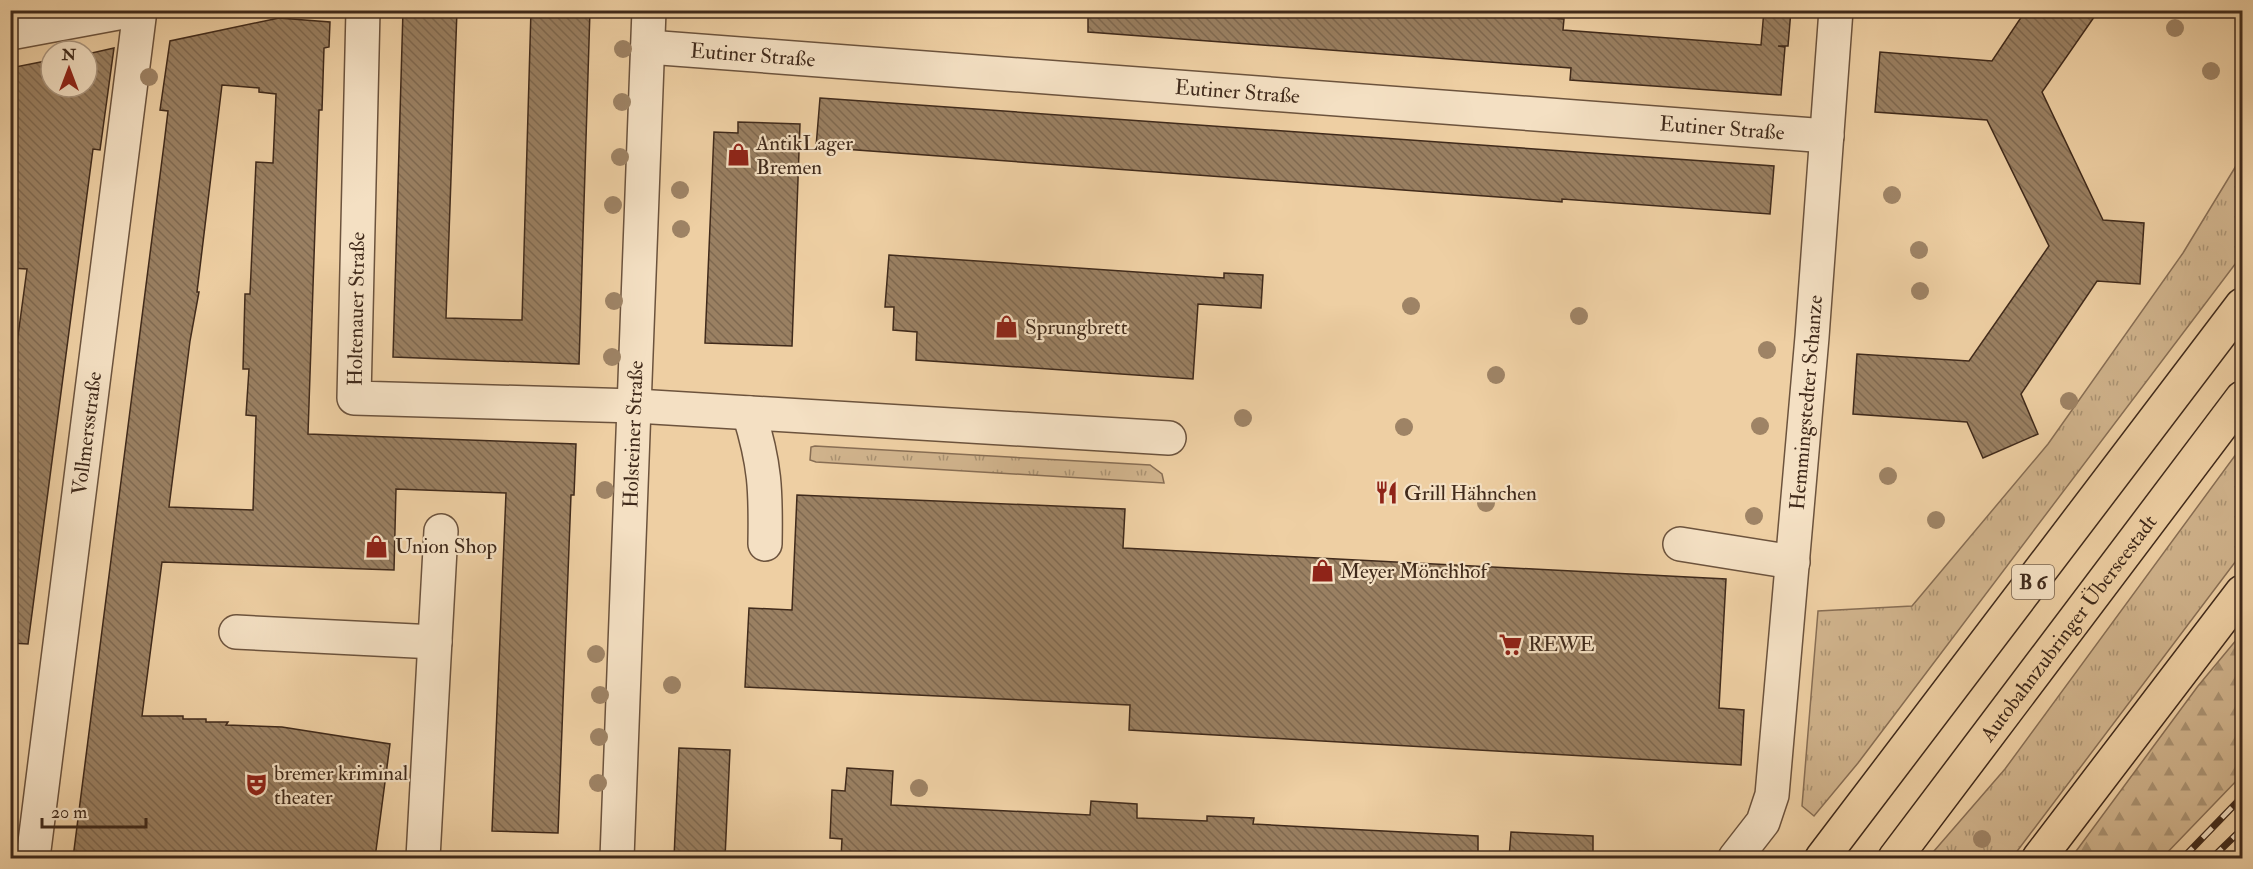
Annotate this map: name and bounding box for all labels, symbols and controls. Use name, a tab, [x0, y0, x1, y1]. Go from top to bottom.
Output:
street label: Eutiner Straße	[689, 37, 816, 74]
north arrow	[39, 39, 99, 99]
text: N	[61, 45, 77, 65]
street label: Eutiner Straße	[1174, 74, 1301, 110]
street label: Eutiner Straße	[1658, 110, 1786, 147]
place label: AntikLager Bremen	[755, 130, 853, 181]
shop icon: AntikLager Bremen	[725, 142, 751, 168]
street label: Holtenauer Straße	[342, 231, 371, 386]
street label: Hemmingstedter Schanze	[1784, 294, 1829, 511]
shop icon: Sprungbrett	[994, 314, 1020, 340]
place label: Sprungbrett	[1025, 314, 1128, 341]
street label: Holsteiner Straße	[617, 360, 650, 509]
street label: Vollmersstraße	[66, 370, 108, 497]
restaurant icon: Grill Hähnchen	[1373, 480, 1399, 506]
place label: Grill Hähnchen	[1404, 480, 1537, 507]
street label: Autobahnzubringer Überseestadt	[1974, 509, 2163, 748]
shop icon: Union Shop	[364, 533, 390, 559]
place label: Union Shop	[395, 533, 497, 560]
shop icon: Meyer Mönchhof	[1309, 558, 1335, 584]
place label: Meyer Mönchhof	[1340, 558, 1490, 585]
road number: B 6	[2012, 565, 2054, 599]
supermarket icon: REWE	[1497, 631, 1523, 657]
place label: REWE	[1528, 631, 1595, 658]
place label: bremer kriminal theater	[274, 760, 409, 811]
theatre icon: bremer kriminal theater	[243, 772, 269, 798]
scale bar	[42, 791, 146, 829]
text: 20 m	[51, 801, 87, 824]

